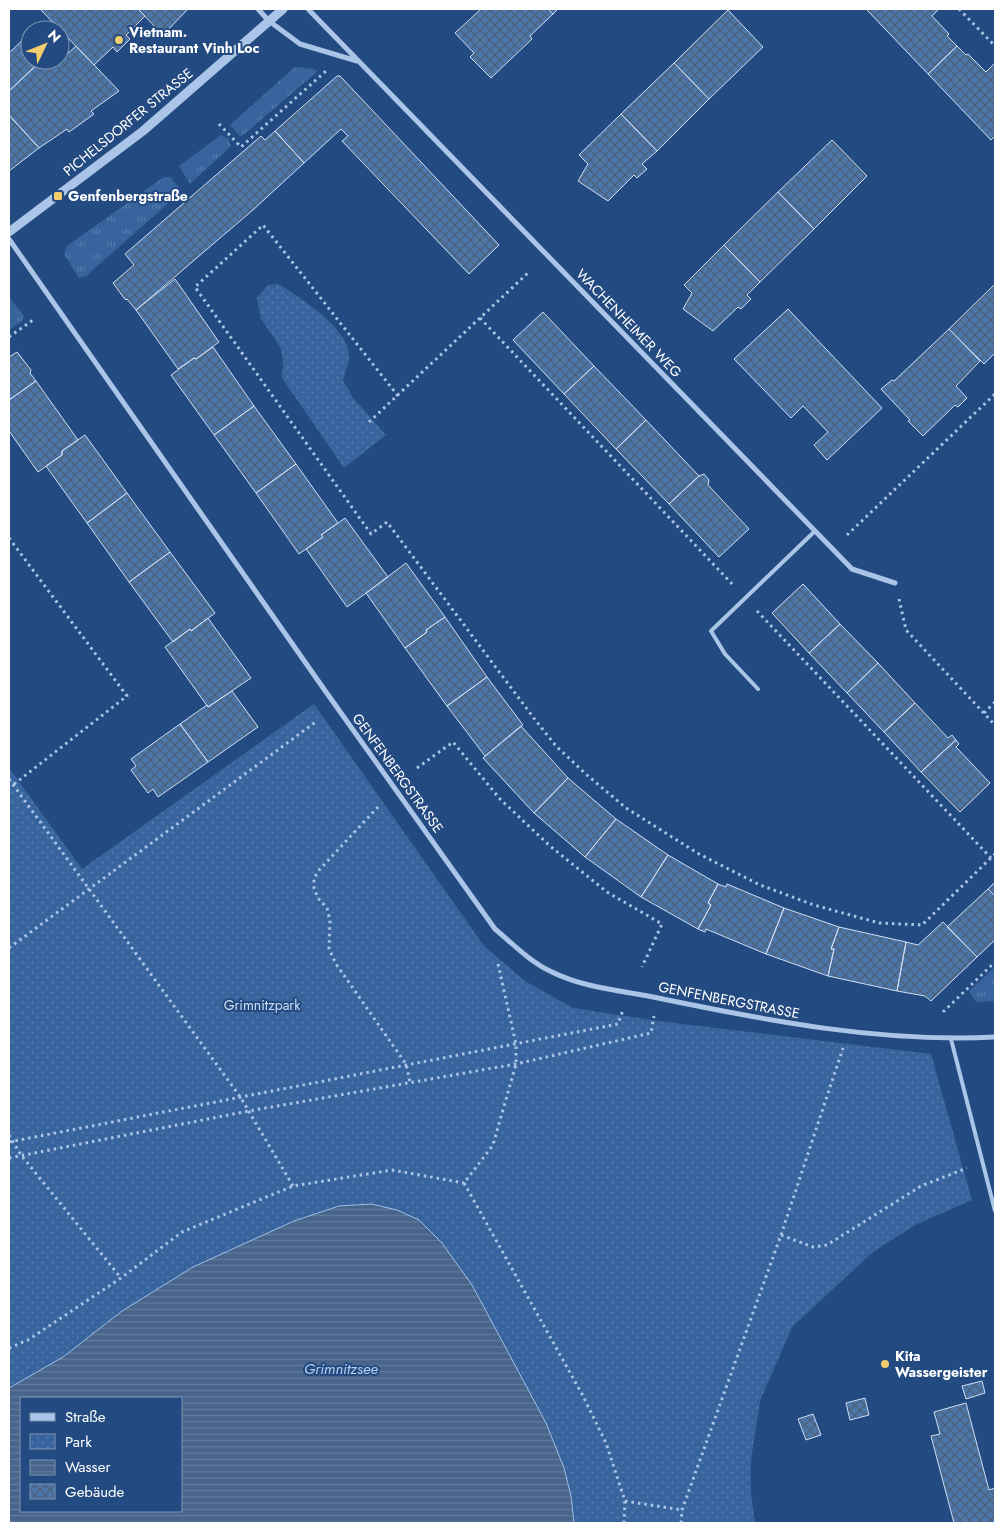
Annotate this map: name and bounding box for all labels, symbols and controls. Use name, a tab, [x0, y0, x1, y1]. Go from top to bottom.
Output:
north arrow	[20, 20, 70, 70]
place label: Vietnam. Restaurant Vinh Loc	[128, 22, 260, 58]
text: N	[43, 25, 66, 47]
marker: Vietnam. Restaurant Vinh Loc	[113, 34, 125, 46]
street label: PICHELSDORFER STRASSE	[59, 63, 197, 181]
place label: Genfenbergstraße	[68, 186, 188, 206]
marker: Genfenbergstraße	[52, 190, 64, 202]
street label: WACHENHEIMER WEG	[572, 264, 686, 382]
street label: GENFENBERGSTRASSE	[348, 709, 448, 837]
street label: GENFENBERGSTRASSE	[657, 976, 801, 1024]
park label: Grimnitzpark	[224, 995, 301, 1015]
place label: Kita Wassergeister	[895, 1346, 988, 1382]
water label: Grimnitzsee	[304, 1358, 378, 1380]
marker: Kita Wassergeister	[879, 1358, 891, 1370]
legend	[20, 1397, 182, 1512]
text: Straße	[65, 1406, 106, 1428]
text: Park	[65, 1431, 92, 1453]
text: Wasser	[65, 1456, 111, 1478]
text: Gebäude	[65, 1481, 125, 1503]

